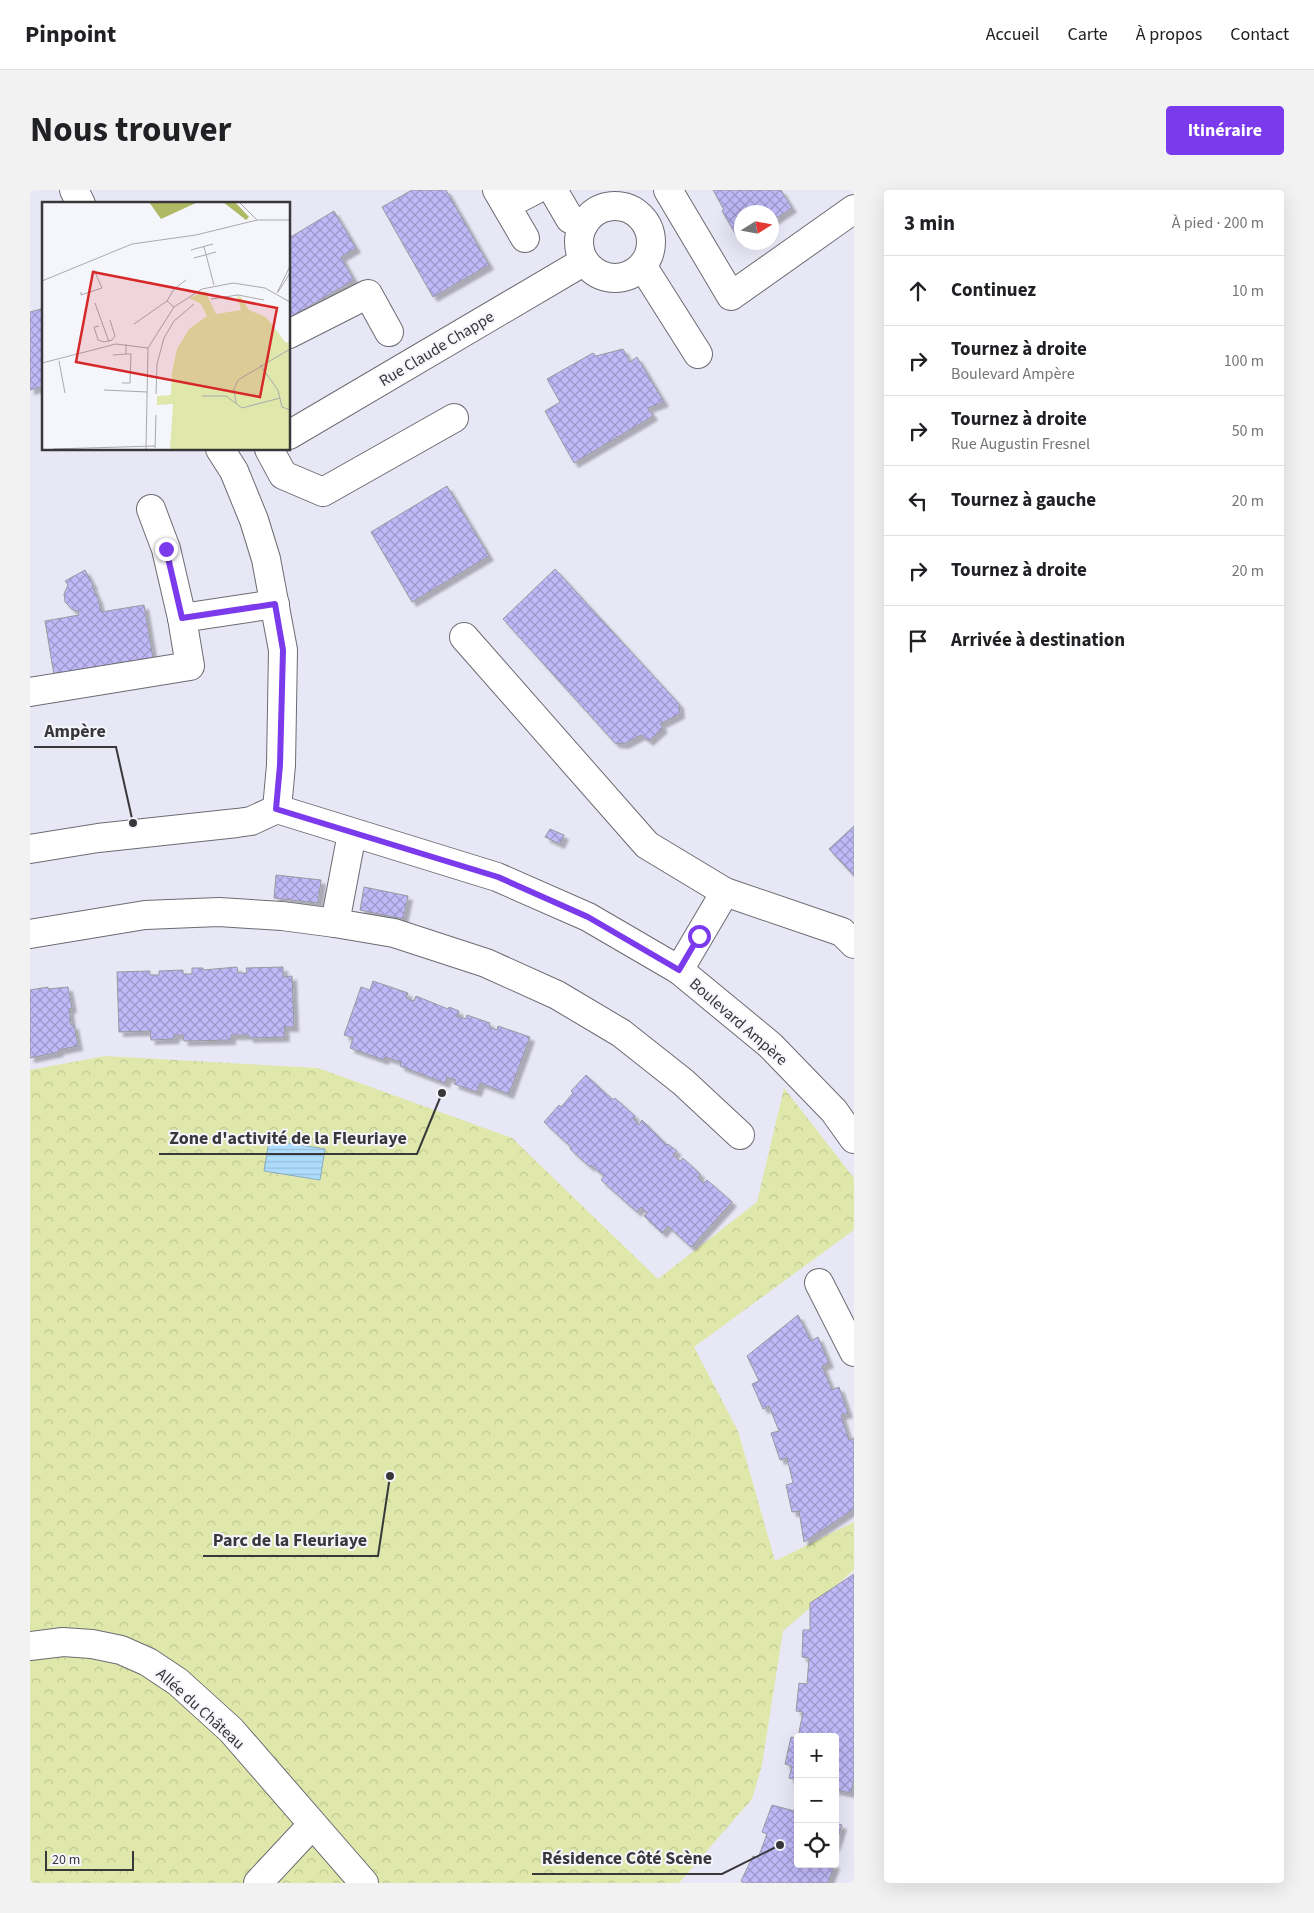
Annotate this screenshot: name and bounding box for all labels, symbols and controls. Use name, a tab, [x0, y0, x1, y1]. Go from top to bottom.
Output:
text: Pinpoint	[25, 17, 116, 52]
text: Accueil	[986, 22, 1039, 47]
text: Carte	[1067, 22, 1108, 47]
text: À propos	[1136, 22, 1202, 47]
text: Contact	[1230, 22, 1289, 47]
text: Nous trouver	[30, 105, 231, 155]
button: Itinéraire	[1166, 106, 1284, 155]
inset map	[42, 202, 290, 450]
north arrow	[734, 205, 779, 250]
text: 3 min	[904, 208, 955, 238]
text: À pied · 200 m	[1172, 212, 1264, 234]
icon: ahead	[904, 277, 932, 305]
text: Continuez	[951, 277, 1036, 304]
text: 10 m	[1232, 280, 1264, 302]
street label: Rue Claude Chappe	[375, 306, 498, 392]
text: Tournez à droite	[951, 336, 1087, 363]
icon: right	[904, 347, 932, 375]
text: 100 m	[1224, 350, 1264, 372]
text: Boulevard Ampère	[951, 363, 1075, 385]
text: Tournez à droite	[951, 406, 1087, 433]
icon: right	[904, 417, 932, 445]
text: 50 m	[1232, 420, 1264, 442]
text: Rue Augustin Fresnel	[951, 433, 1090, 455]
icon: left	[904, 487, 932, 515]
text: Tournez à gauche	[951, 487, 1096, 514]
text: 20 m	[1232, 490, 1264, 512]
route end	[155, 538, 178, 561]
icon: right	[904, 557, 932, 585]
text: Tournez à droite	[951, 557, 1087, 584]
text: 20 m	[1232, 560, 1264, 582]
icon: arrive	[904, 627, 932, 655]
text: Arrivée à destination	[951, 627, 1125, 654]
callout: Ampère	[34, 714, 116, 747]
text: Ampère	[43, 719, 106, 744]
route start	[688, 925, 711, 948]
street label: Boulevard Ampère	[684, 973, 792, 1071]
callout: Zone d'activité de la Fleuriaye	[159, 1121, 417, 1154]
text: Zone d'activité de la Fleuriaye	[169, 1126, 407, 1151]
callout: Parc de la Fleuriaye	[203, 1523, 378, 1556]
text: Parc de la Fleuriaye	[213, 1528, 367, 1553]
street label: Allée du Château	[151, 1663, 249, 1754]
map controls	[794, 1733, 839, 1868]
button: +	[794, 1733, 839, 1778]
button: −	[794, 1778, 839, 1823]
button: locate	[794, 1823, 839, 1868]
callout: Résidence Côté Scène	[532, 1841, 722, 1874]
text: Résidence Côté Scène	[542, 1846, 712, 1871]
scale bar	[45, 1848, 134, 1871]
text: 20 m	[52, 1850, 80, 1870]

